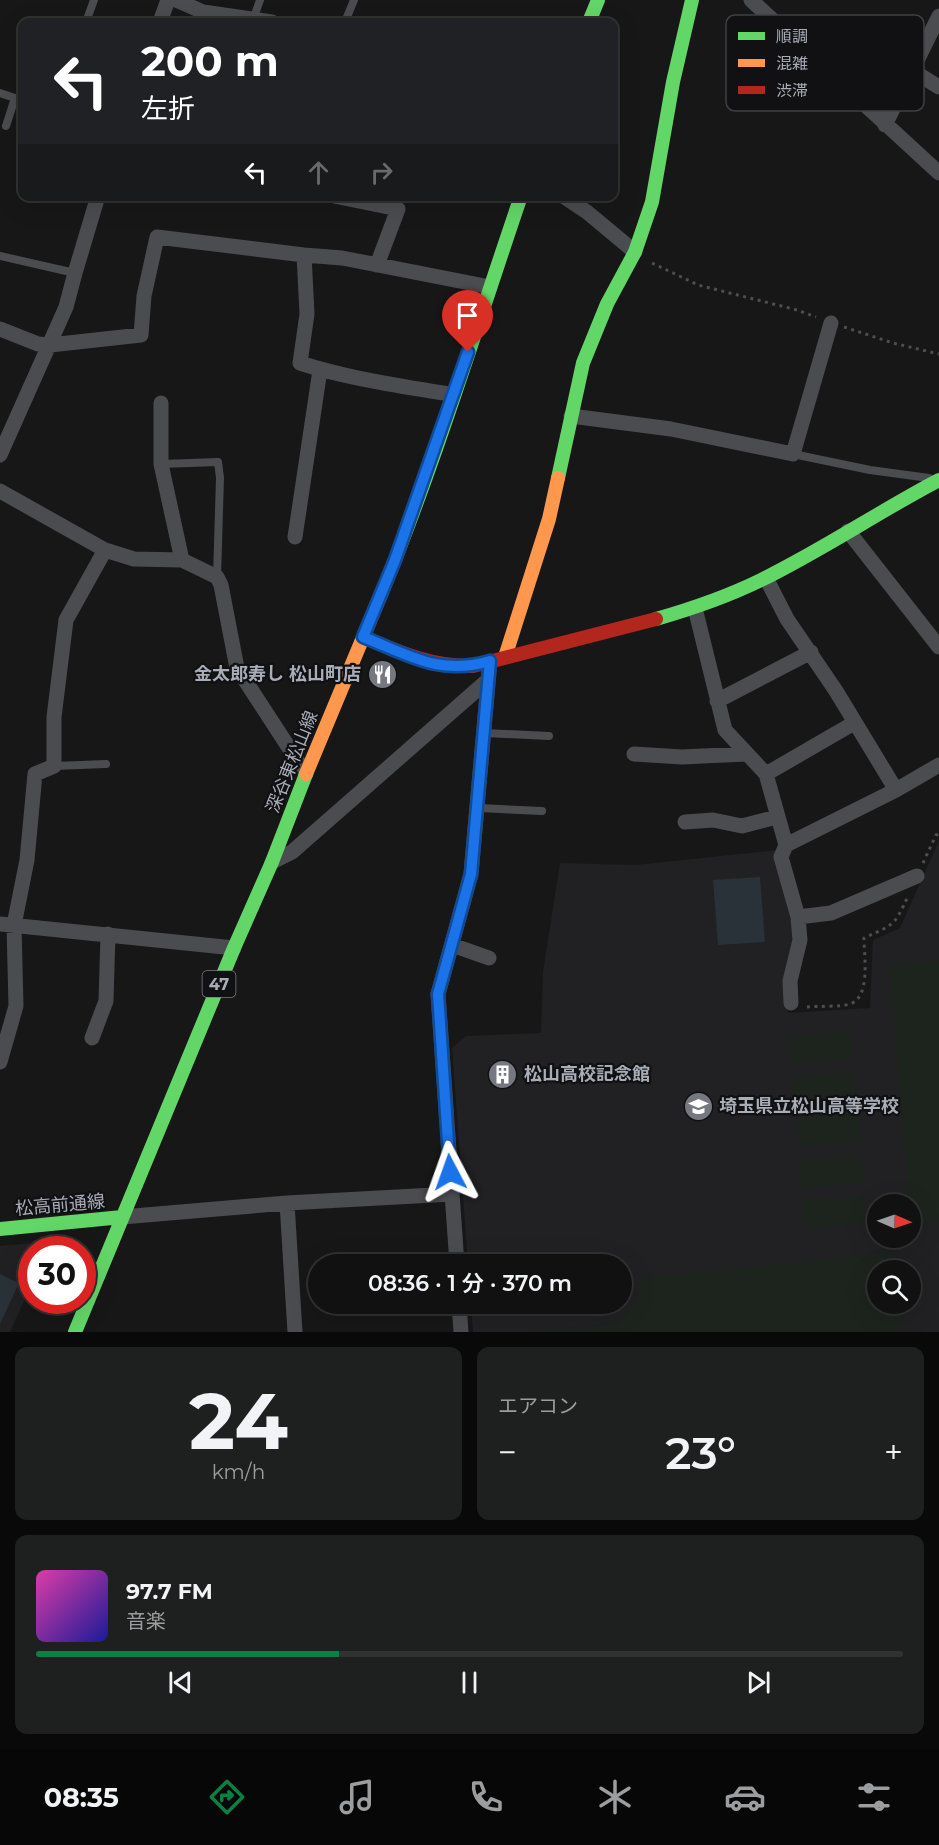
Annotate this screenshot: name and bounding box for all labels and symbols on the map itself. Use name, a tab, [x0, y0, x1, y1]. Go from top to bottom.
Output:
legend	[726, 15, 924, 111]
text: 順調	[776, 27, 808, 46]
text: 混雑	[776, 54, 808, 73]
text: 渋滞	[776, 81, 808, 100]
pin	[442, 290, 493, 352]
restaurant icon: 金太郎寿し 松山町店	[366, 658, 398, 690]
place label: 金太郎寿し 松山町店	[194, 663, 361, 685]
street label: 深谷東松山線	[262, 708, 322, 816]
road number: 47	[202, 971, 236, 997]
building icon: 松山高校記念館	[487, 1058, 519, 1090]
place label: 松山高校記念館	[524, 1063, 650, 1085]
school or university icon: 埼玉県立松山高等学校	[682, 1090, 714, 1122]
place label: 埼玉県立松山高等学校	[719, 1095, 899, 1117]
position arrow	[418, 1140, 482, 1204]
street label: 松高前通線	[14, 1190, 106, 1220]
north arrow	[867, 1194, 921, 1248]
speed limit sign: 30	[18, 1236, 96, 1314]

